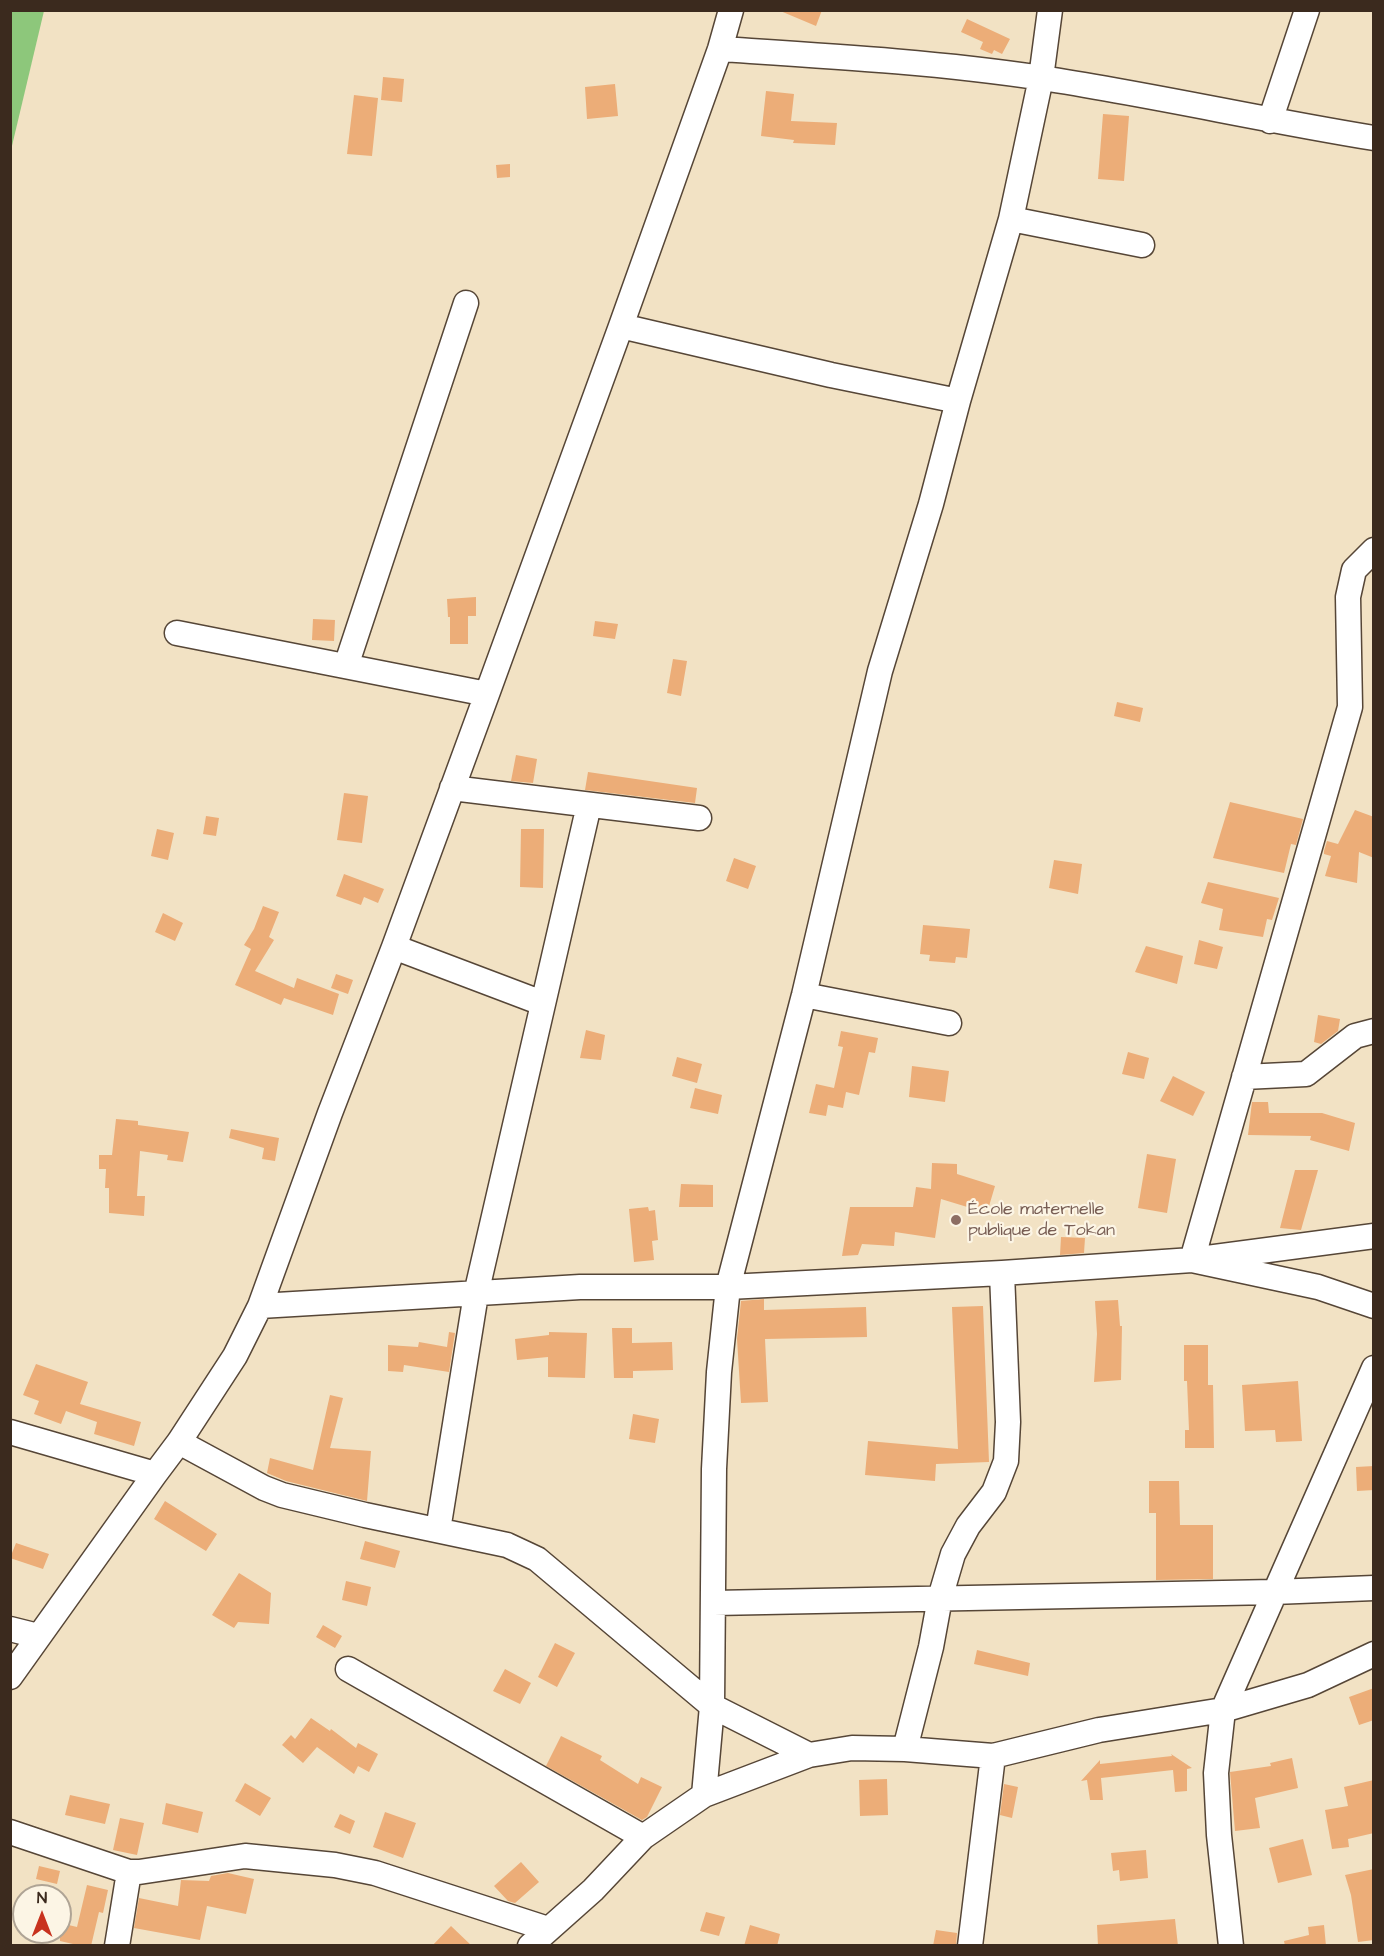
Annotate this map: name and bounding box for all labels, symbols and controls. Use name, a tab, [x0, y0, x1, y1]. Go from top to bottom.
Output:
place label: École maternelle publique de Tokan	[968, 1199, 1115, 1242]
marker: École maternelle publique de Tokan	[949, 1213, 963, 1227]
north arrow	[12, 1884, 72, 1944]
text: N	[37, 1887, 47, 1909]

